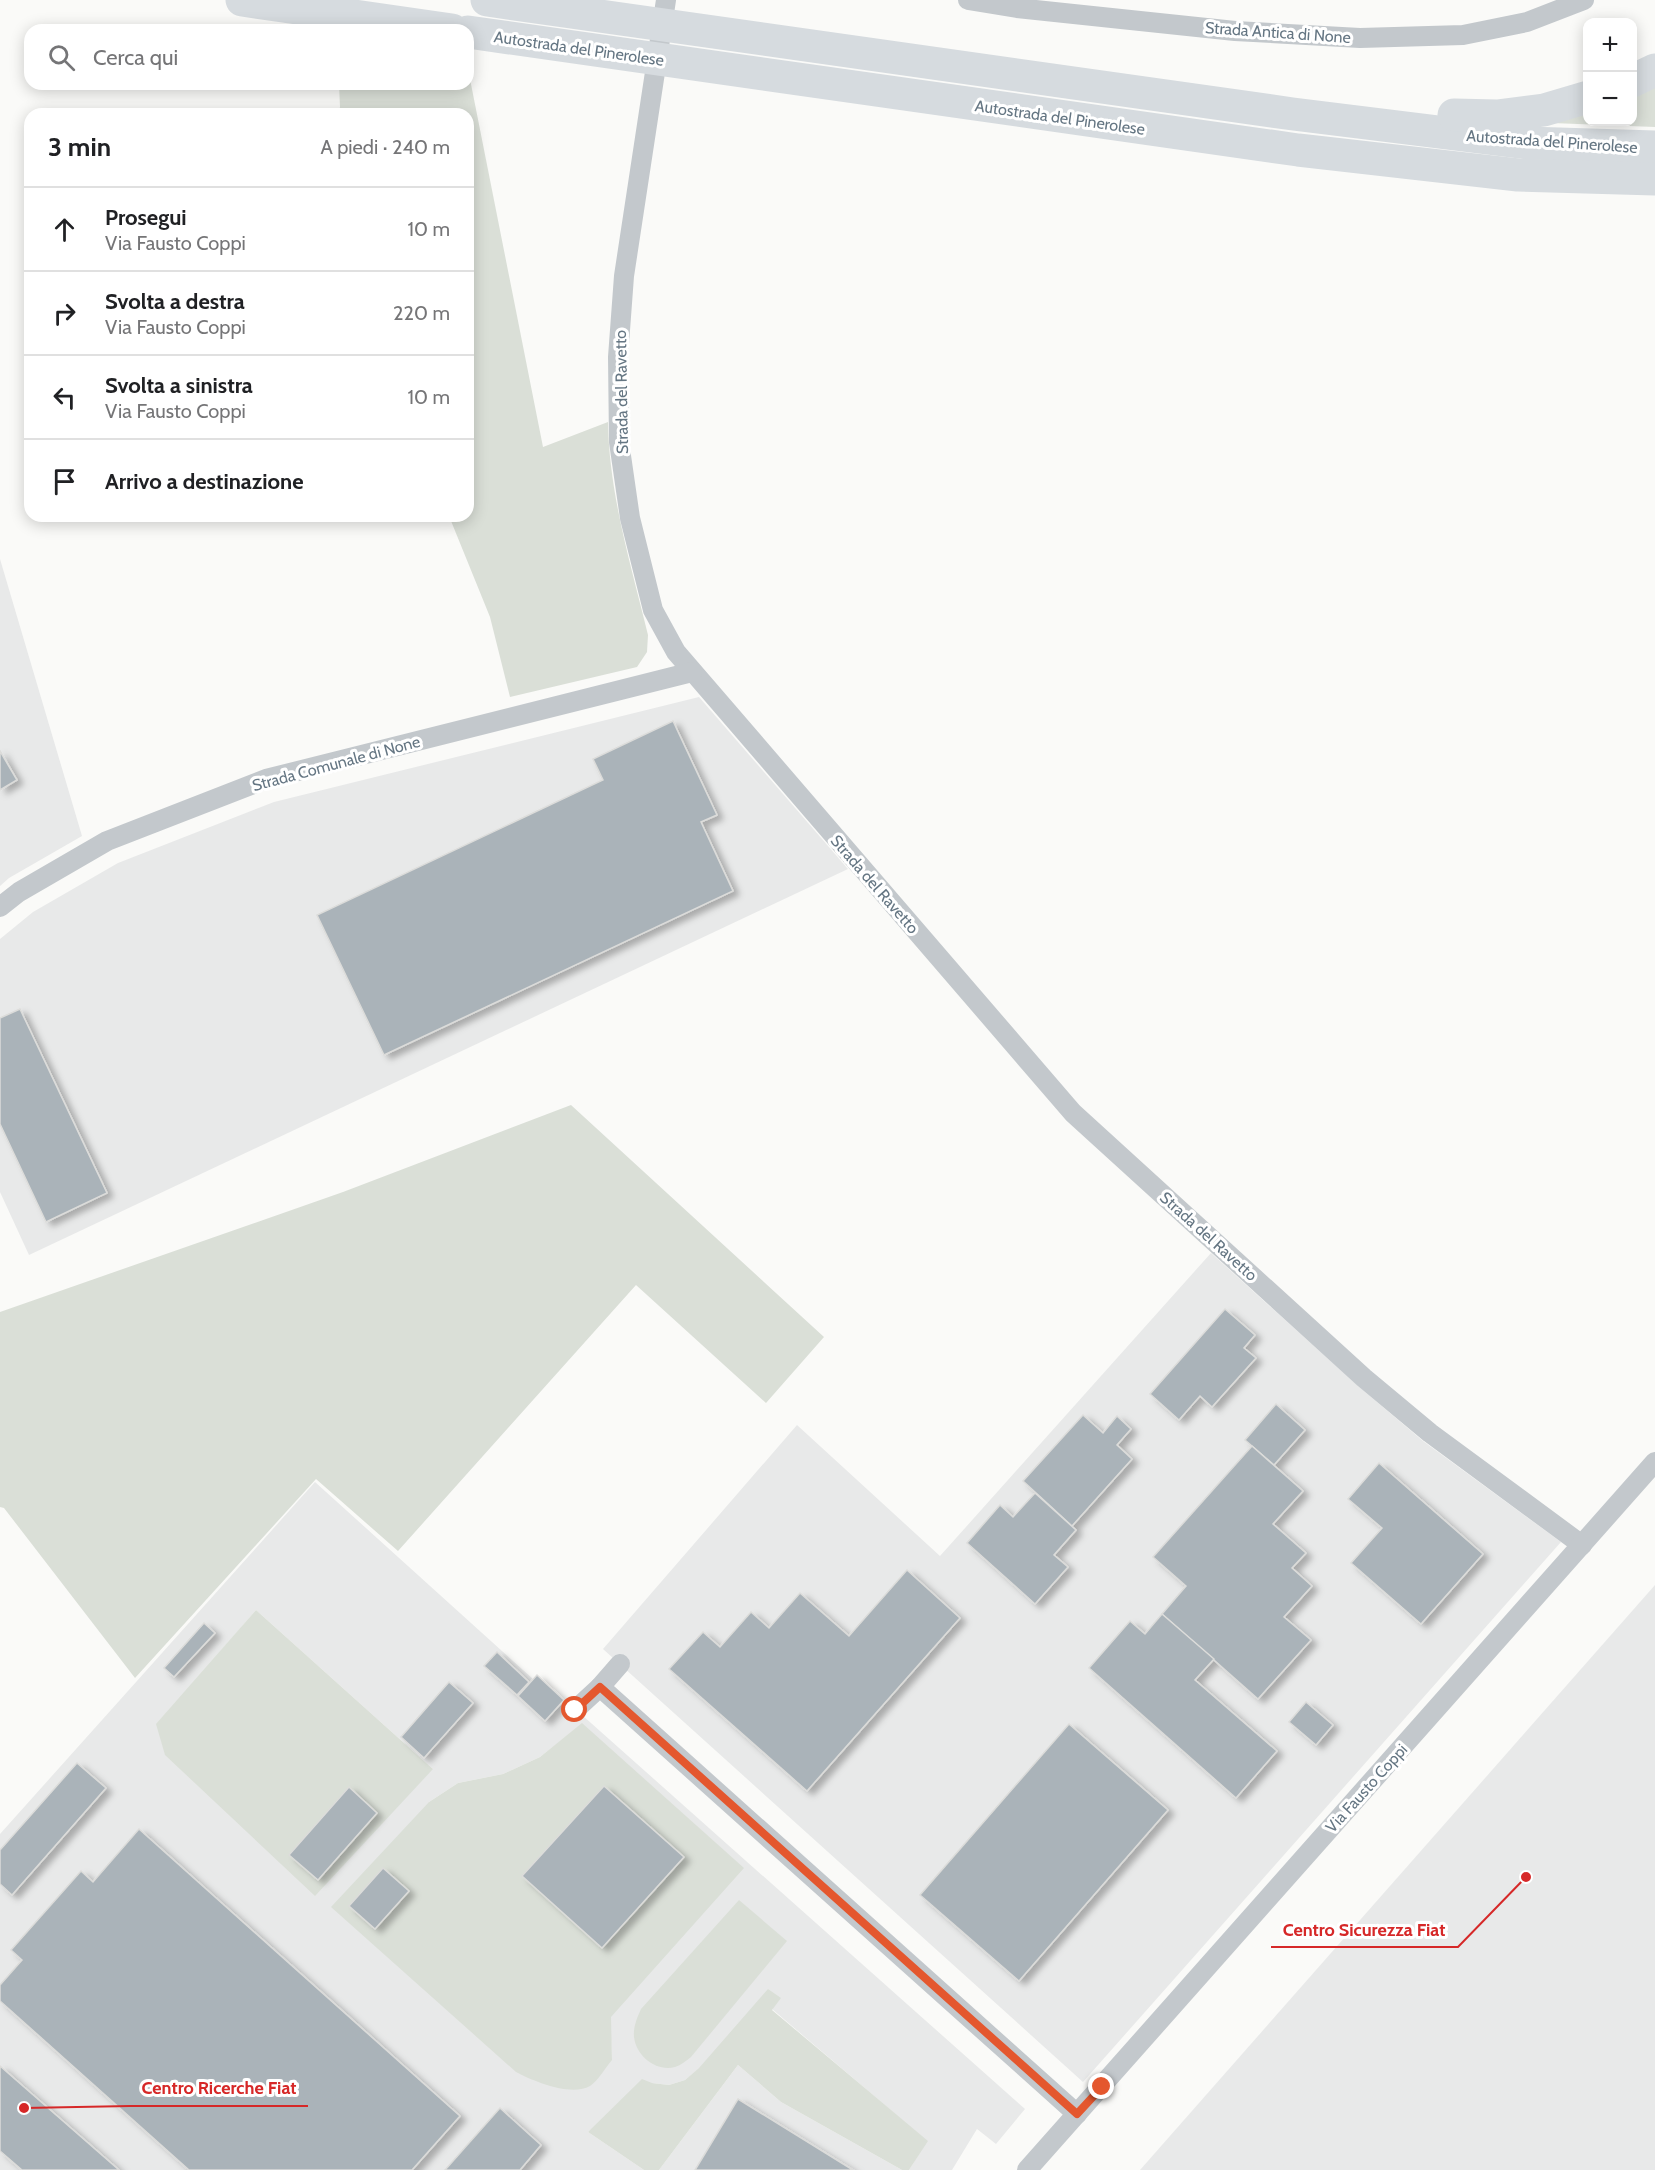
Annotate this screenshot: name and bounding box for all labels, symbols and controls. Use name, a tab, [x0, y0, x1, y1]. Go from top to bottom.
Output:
street label: Strada Antica di None	[1204, 18, 1352, 47]
map controls	[1583, 18, 1637, 126]
button: +	[1583, 18, 1637, 72]
search box	[24, 24, 474, 90]
street label: Autostrada del Pinerolese	[493, 27, 665, 70]
icon: search	[45, 41, 78, 74]
text: Cerca qui	[93, 44, 178, 71]
button: −	[1583, 72, 1637, 126]
street label: Autostrada del Pinerolese	[974, 96, 1146, 139]
street label: Autostrada del Pinerolese	[1466, 126, 1638, 157]
text: 3 min	[48, 131, 111, 163]
text: A piedi · 240 m	[320, 135, 450, 159]
text: Prosegui	[105, 204, 187, 231]
icon: ahead	[48, 213, 81, 246]
text: 10 m	[407, 217, 450, 241]
text: Via Fausto Coppi	[105, 231, 246, 255]
text: Svolta a destra	[105, 288, 245, 315]
icon: right	[48, 297, 81, 330]
text: 220 m	[393, 301, 450, 325]
text: Via Fausto Coppi	[105, 315, 246, 339]
street label: Strada del Ravetto	[611, 330, 632, 454]
text: Svolta a sinistra	[105, 372, 253, 399]
icon: left	[48, 381, 81, 414]
text: 10 m	[407, 385, 450, 409]
text: Via Fausto Coppi	[105, 399, 246, 423]
icon: arrive	[48, 465, 81, 498]
text: Arrivo a destinazione	[105, 468, 303, 495]
street label: Strada Comunale di None	[250, 732, 422, 795]
street label: Strada del Ravetto	[827, 831, 923, 938]
street label: Strada del Ravetto	[1156, 1188, 1261, 1285]
route start	[561, 1696, 587, 1722]
street label: Via Fausto Coppi	[1322, 1740, 1411, 1837]
callout: Centro Sicurezza Fiat	[1271, 1911, 1458, 1947]
text: Centro Sicurezza Fiat	[1283, 1919, 1445, 1941]
callout: Centro Ricerche Fiat	[130, 2070, 308, 2106]
route end	[1088, 2073, 1114, 2099]
text: Centro Ricerche Fiat	[142, 2077, 296, 2099]

